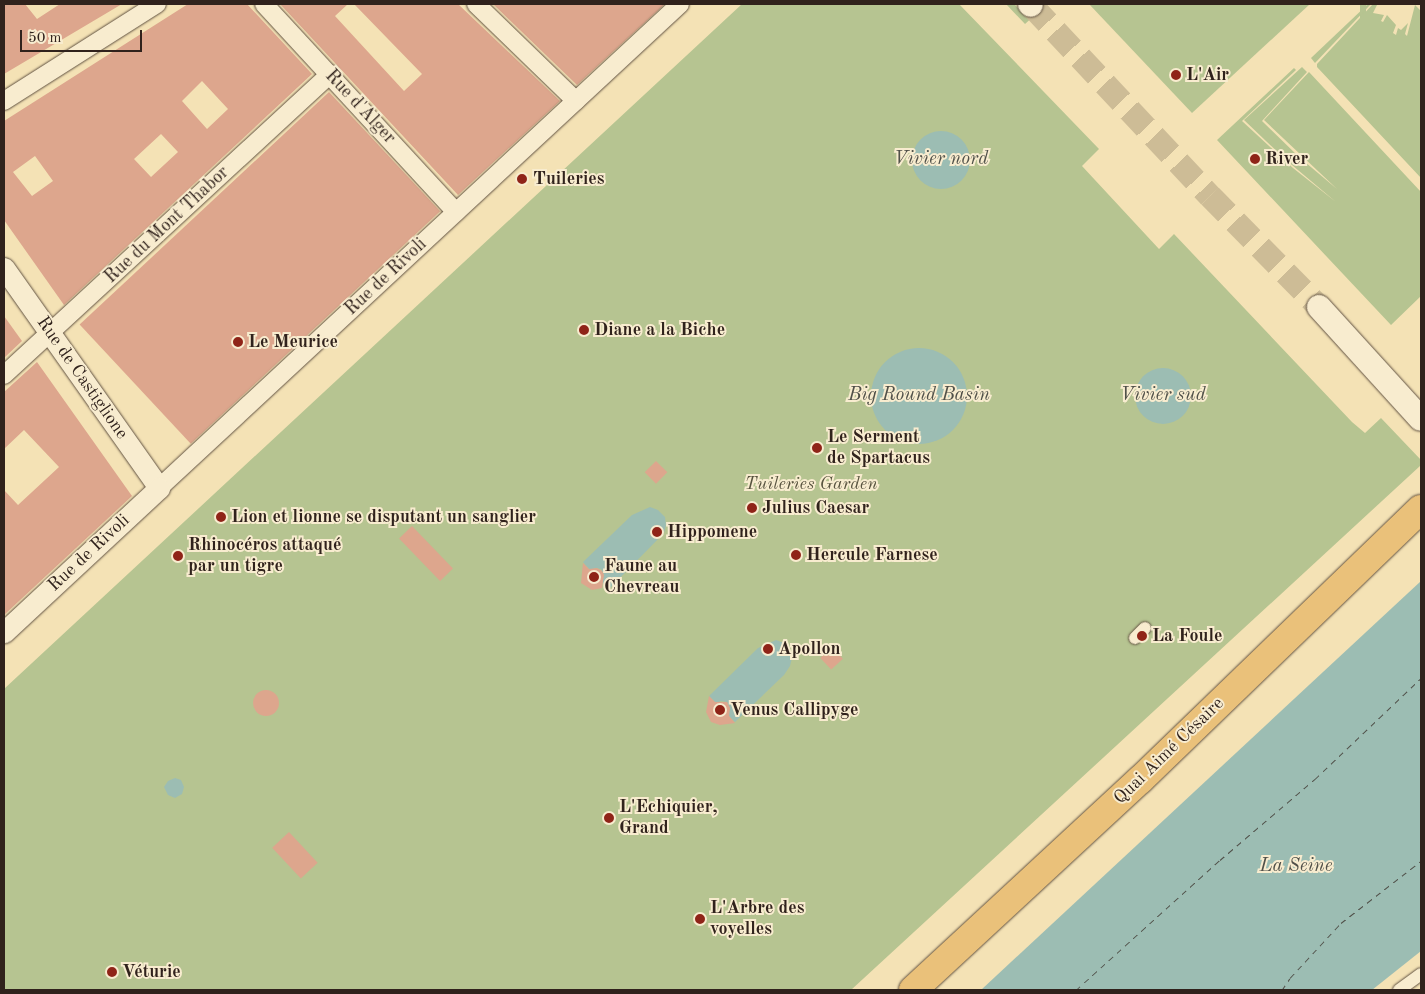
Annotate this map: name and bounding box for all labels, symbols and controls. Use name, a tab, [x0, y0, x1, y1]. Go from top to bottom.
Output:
scale bar	[22, 20, 145, 52]
text: 50 m	[28, 31, 62, 46]
place label: L'Air	[1186, 64, 1229, 86]
street label: Rue d'Alger	[320, 65, 400, 149]
marker: L'Air	[1170, 69, 1182, 81]
place label: River	[1265, 148, 1308, 170]
water label: Vivier nord	[894, 149, 988, 171]
marker: River	[1249, 153, 1261, 165]
street label: Rue du Mont Thabor	[100, 162, 234, 288]
place label: Tuileries	[533, 168, 605, 190]
marker: Tuileries	[515, 172, 529, 186]
street label: Rue de Rivoli	[341, 234, 431, 320]
street label: Rue de Castiglione	[32, 312, 132, 444]
place label: Diane a la Biche	[594, 319, 725, 341]
marker: Diane a la Biche	[578, 324, 590, 336]
place label: Le Meurice	[248, 331, 338, 353]
marker: Le Meurice	[232, 336, 244, 348]
water label: Big Round Basin	[848, 385, 990, 407]
water label: Vivier sud	[1120, 385, 1206, 407]
place label: Le Serment de Spartacus	[827, 427, 930, 469]
marker: Le Serment de Spartacus	[811, 442, 823, 454]
park label: Tuileries Garden	[745, 473, 877, 495]
place label: Julius Caesar	[762, 497, 869, 519]
marker: Julius Caesar	[746, 502, 758, 514]
place label: Lion et lionne se disputant un sanglier	[231, 506, 536, 528]
street label: Rue de Rivoli	[44, 510, 134, 596]
marker: Lion et lionne se disputant un sanglier	[215, 511, 227, 523]
place label: Hippomene	[667, 521, 757, 543]
marker: Hippomene	[651, 526, 663, 538]
place label: Rhinocéros attaqué par un tigre	[188, 535, 341, 578]
place label: Hercule Farnese	[806, 544, 938, 566]
marker: Hercule Farnese	[790, 549, 802, 561]
marker: Rhinocéros attaqué par un tigre	[172, 550, 184, 562]
place label: Faune au Chevreau	[604, 556, 679, 598]
marker: Faune au Chevreau	[588, 571, 600, 583]
place label: La Foule	[1152, 625, 1223, 647]
marker: La Foule	[1136, 630, 1148, 642]
place label: Apollon	[778, 638, 841, 660]
marker: Apollon	[762, 643, 774, 655]
street label: Quai Aimé Césaire	[1109, 693, 1229, 809]
place label: Venus Callipyge	[730, 699, 858, 721]
marker: Venus Callipyge	[714, 704, 726, 716]
place label: L'Echiquier, Grand	[619, 797, 718, 840]
marker: L'Echiquier, Grand	[603, 812, 615, 824]
water label: La Seine	[1260, 856, 1332, 878]
place label: L'Arbre des voyelles	[710, 898, 805, 941]
marker: L'Arbre des voyelles	[694, 913, 706, 925]
place label: Véturie	[122, 961, 181, 983]
marker: Véturie	[106, 966, 118, 978]

